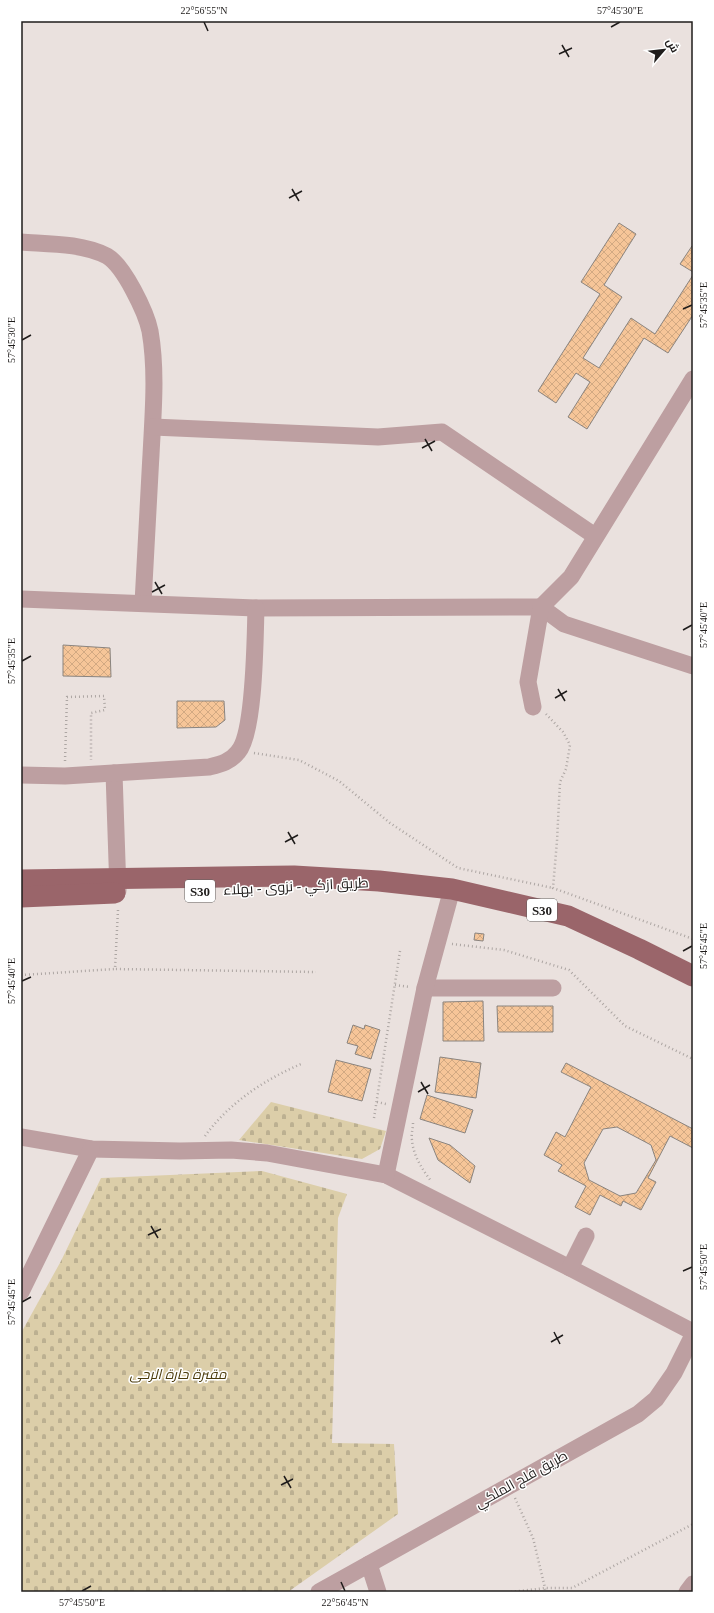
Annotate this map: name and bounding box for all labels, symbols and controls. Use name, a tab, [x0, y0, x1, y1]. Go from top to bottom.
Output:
text: 22°56'55"N	[180, 5, 228, 16]
text: 57°45'30"E	[597, 5, 643, 16]
north arrow	[644, 30, 684, 70]
text: ش	[663, 36, 681, 55]
text: 57°45'35"E	[698, 282, 709, 328]
text: 57°45'30"E	[6, 317, 17, 363]
text: 57°45'40"E	[698, 602, 709, 648]
text: 57°45'35"E	[6, 638, 17, 684]
street label: طريق ازكي - نزوى - بهلاء	[223, 875, 369, 902]
road number: S30	[185, 880, 215, 902]
road number: S30	[527, 899, 557, 921]
text: 57°45'45"E	[698, 923, 709, 969]
text: 57°45'40"E	[6, 958, 17, 1004]
text: 57°45'50"E	[698, 1244, 709, 1290]
text: 57°45'45"E	[6, 1279, 17, 1325]
park label: مقبرة حارة الرحى	[129, 1367, 228, 1383]
street label: طريق فلج الملكي	[472, 1448, 572, 1515]
text: 57°45'50"E	[59, 1597, 105, 1608]
text: 22°56'45"N	[321, 1597, 369, 1608]

